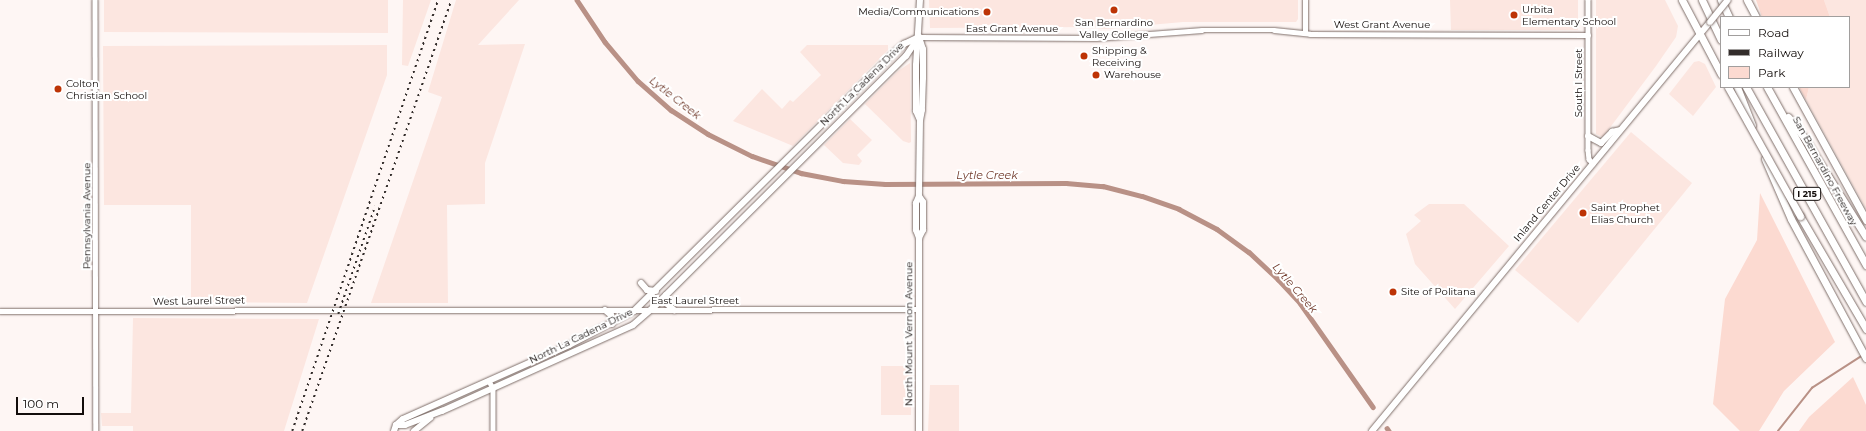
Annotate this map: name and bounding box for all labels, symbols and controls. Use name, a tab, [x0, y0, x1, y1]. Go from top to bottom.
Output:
place label: Urbita Elementary School	[1522, 3, 1616, 26]
marker: San Bernardino Valley College	[1109, 5, 1119, 15]
place label: Media/Communications	[858, 6, 979, 18]
marker: Media/Communications	[982, 7, 992, 17]
marker: Urbita Elementary School	[1509, 10, 1519, 20]
place label: San Bernardino Valley College	[1075, 16, 1153, 40]
legend	[1720, 16, 1850, 88]
street label: West Grant Avenue	[1334, 19, 1430, 31]
street label: East Grant Avenue	[966, 23, 1058, 35]
text: Road	[1758, 25, 1789, 40]
street label: North La Cadena Drive	[818, 40, 906, 128]
place label: Shipping & Receiving	[1092, 44, 1147, 68]
text: Railway	[1758, 45, 1804, 60]
street label: South I Street	[1573, 49, 1585, 117]
marker: Shipping & Receiving	[1079, 51, 1089, 61]
text: Park	[1758, 65, 1785, 80]
place label: Warehouse	[1104, 69, 1161, 81]
marker: Warehouse	[1091, 70, 1101, 80]
water label: Lytle Creek	[647, 74, 703, 122]
place label: Colton Christian School	[66, 77, 147, 100]
marker: Colton Christian School	[53, 84, 63, 94]
street label: San Bernardino Freeway	[1790, 115, 1860, 227]
street label: Inland Center Drive	[1511, 162, 1583, 244]
street label: Pennsylvania Avenue	[81, 163, 93, 269]
water label: Lytle Creek	[956, 168, 1018, 182]
road number: I 215	[1793, 187, 1821, 201]
place label: Saint Prophet Elias Church	[1591, 201, 1660, 224]
marker: Saint Prophet Elias Church	[1578, 208, 1588, 218]
water label: Lytle Creek	[1270, 260, 1320, 316]
street label: North Mount Vernon Avenue	[903, 262, 915, 406]
place label: Site of Politana	[1401, 286, 1476, 298]
marker: Site of Politana	[1388, 287, 1398, 297]
street label: West Laurel Street	[153, 294, 245, 308]
street label: East Laurel Street	[651, 295, 739, 307]
street label: North La Cadena Drive	[527, 306, 635, 366]
scale bar	[18, 389, 86, 415]
text: 100 m	[23, 396, 59, 411]

